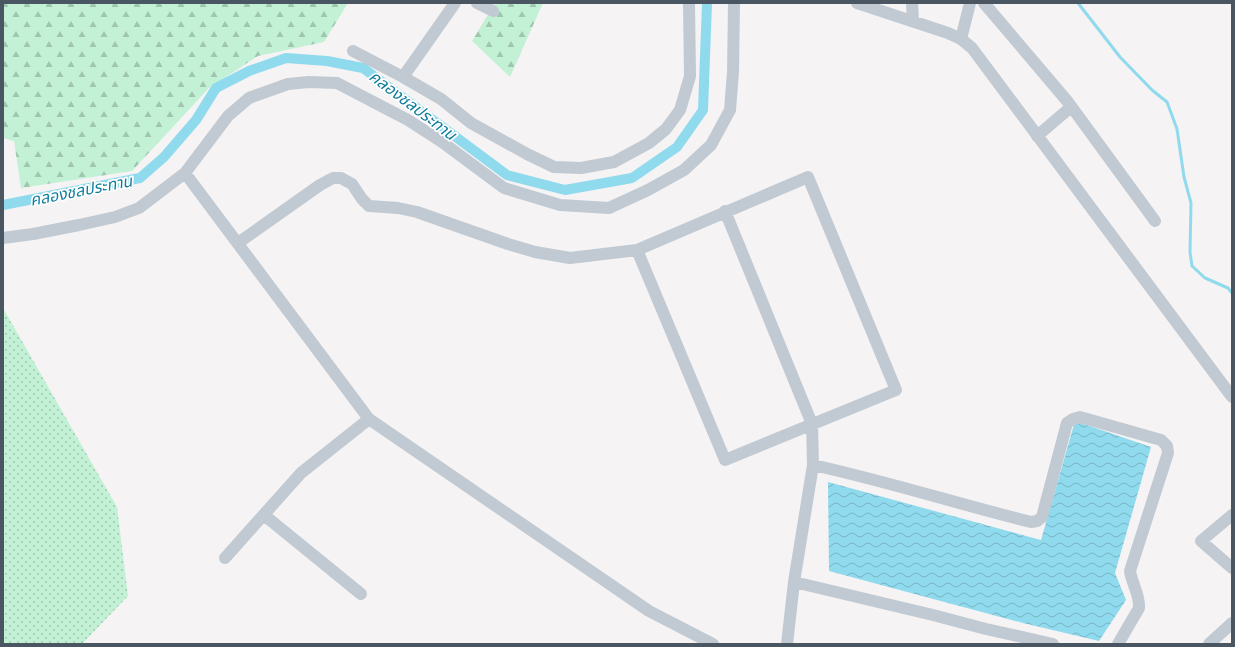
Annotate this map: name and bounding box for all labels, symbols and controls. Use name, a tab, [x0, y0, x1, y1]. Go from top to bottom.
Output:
water label: คลองชลประทาน	[366, 66, 461, 145]
water label: คลองชลประทาน	[28, 170, 135, 210]

